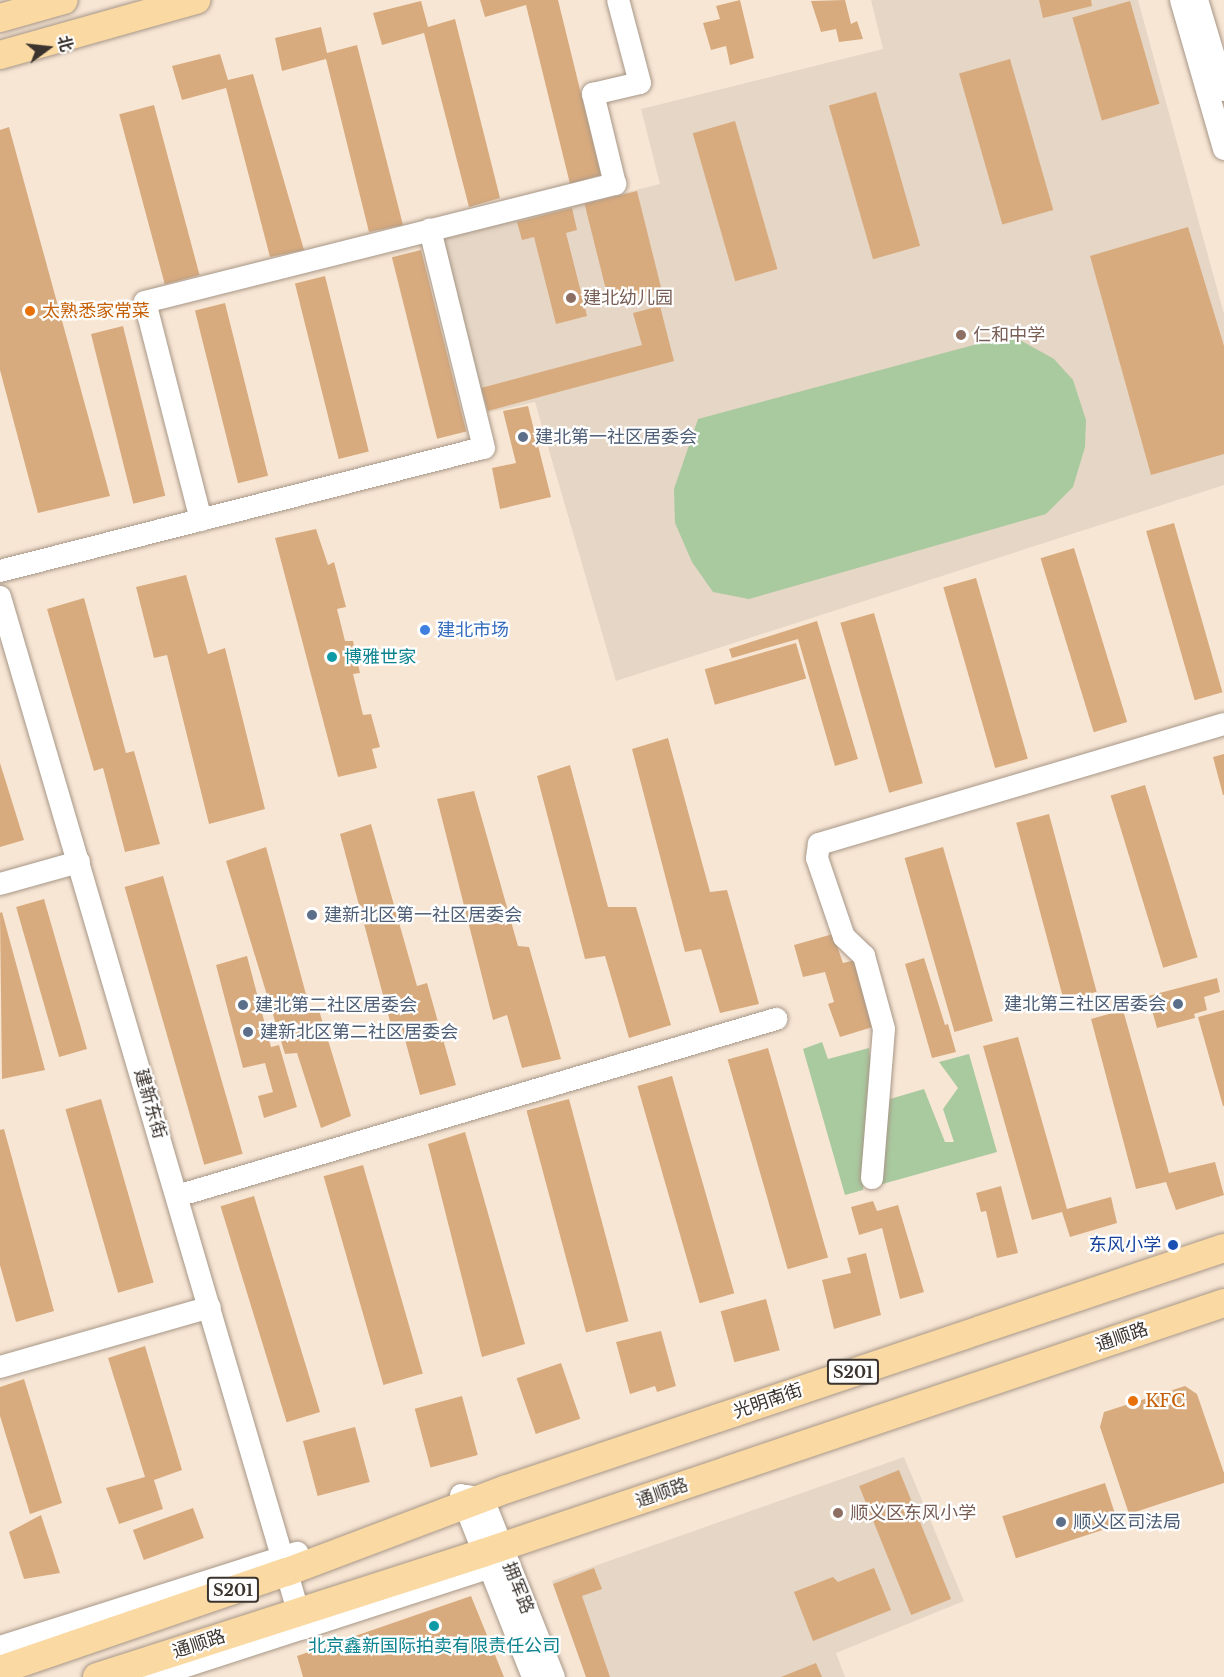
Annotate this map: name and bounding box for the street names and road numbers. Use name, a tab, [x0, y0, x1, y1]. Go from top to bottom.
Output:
street label: 建新东街	[130, 1066, 170, 1142]
street label: 通顺路	[1093, 1318, 1151, 1356]
road number: S201	[826, 1359, 880, 1385]
street label: 光明南街	[730, 1379, 806, 1423]
street label: 通顺路	[633, 1474, 691, 1512]
street label: 拥军路	[498, 1559, 538, 1617]
road number: S201	[206, 1577, 260, 1603]
street label: 通顺路	[170, 1625, 228, 1663]

